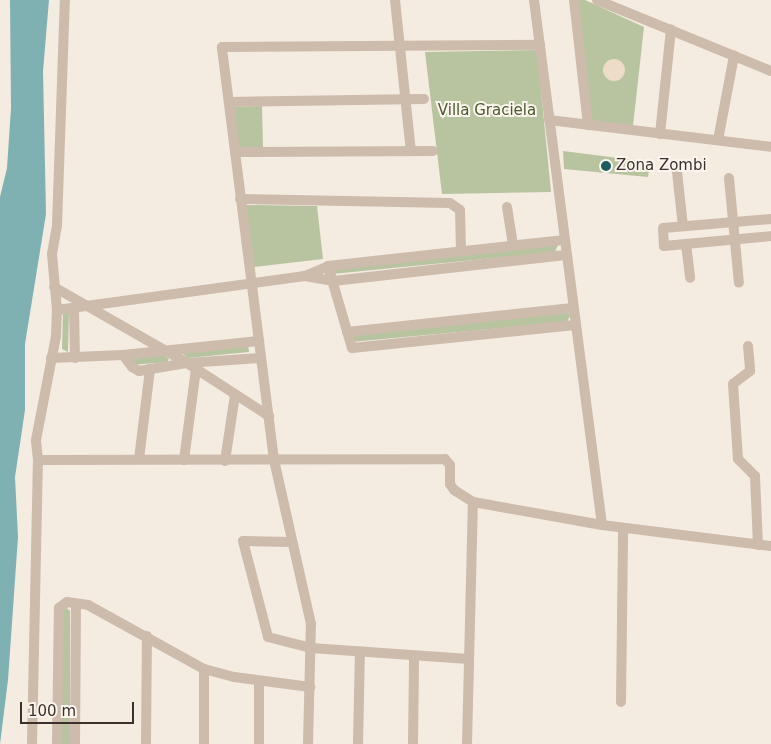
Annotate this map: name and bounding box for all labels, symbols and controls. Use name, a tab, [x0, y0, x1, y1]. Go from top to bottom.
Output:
park label: Villa Graciela	[438, 102, 536, 120]
place label: Zona Zombi	[616, 157, 707, 175]
marker: Zona Zombi	[600, 160, 612, 172]
scale bar	[22, 692, 136, 724]
text: 100 m	[28, 702, 76, 720]

